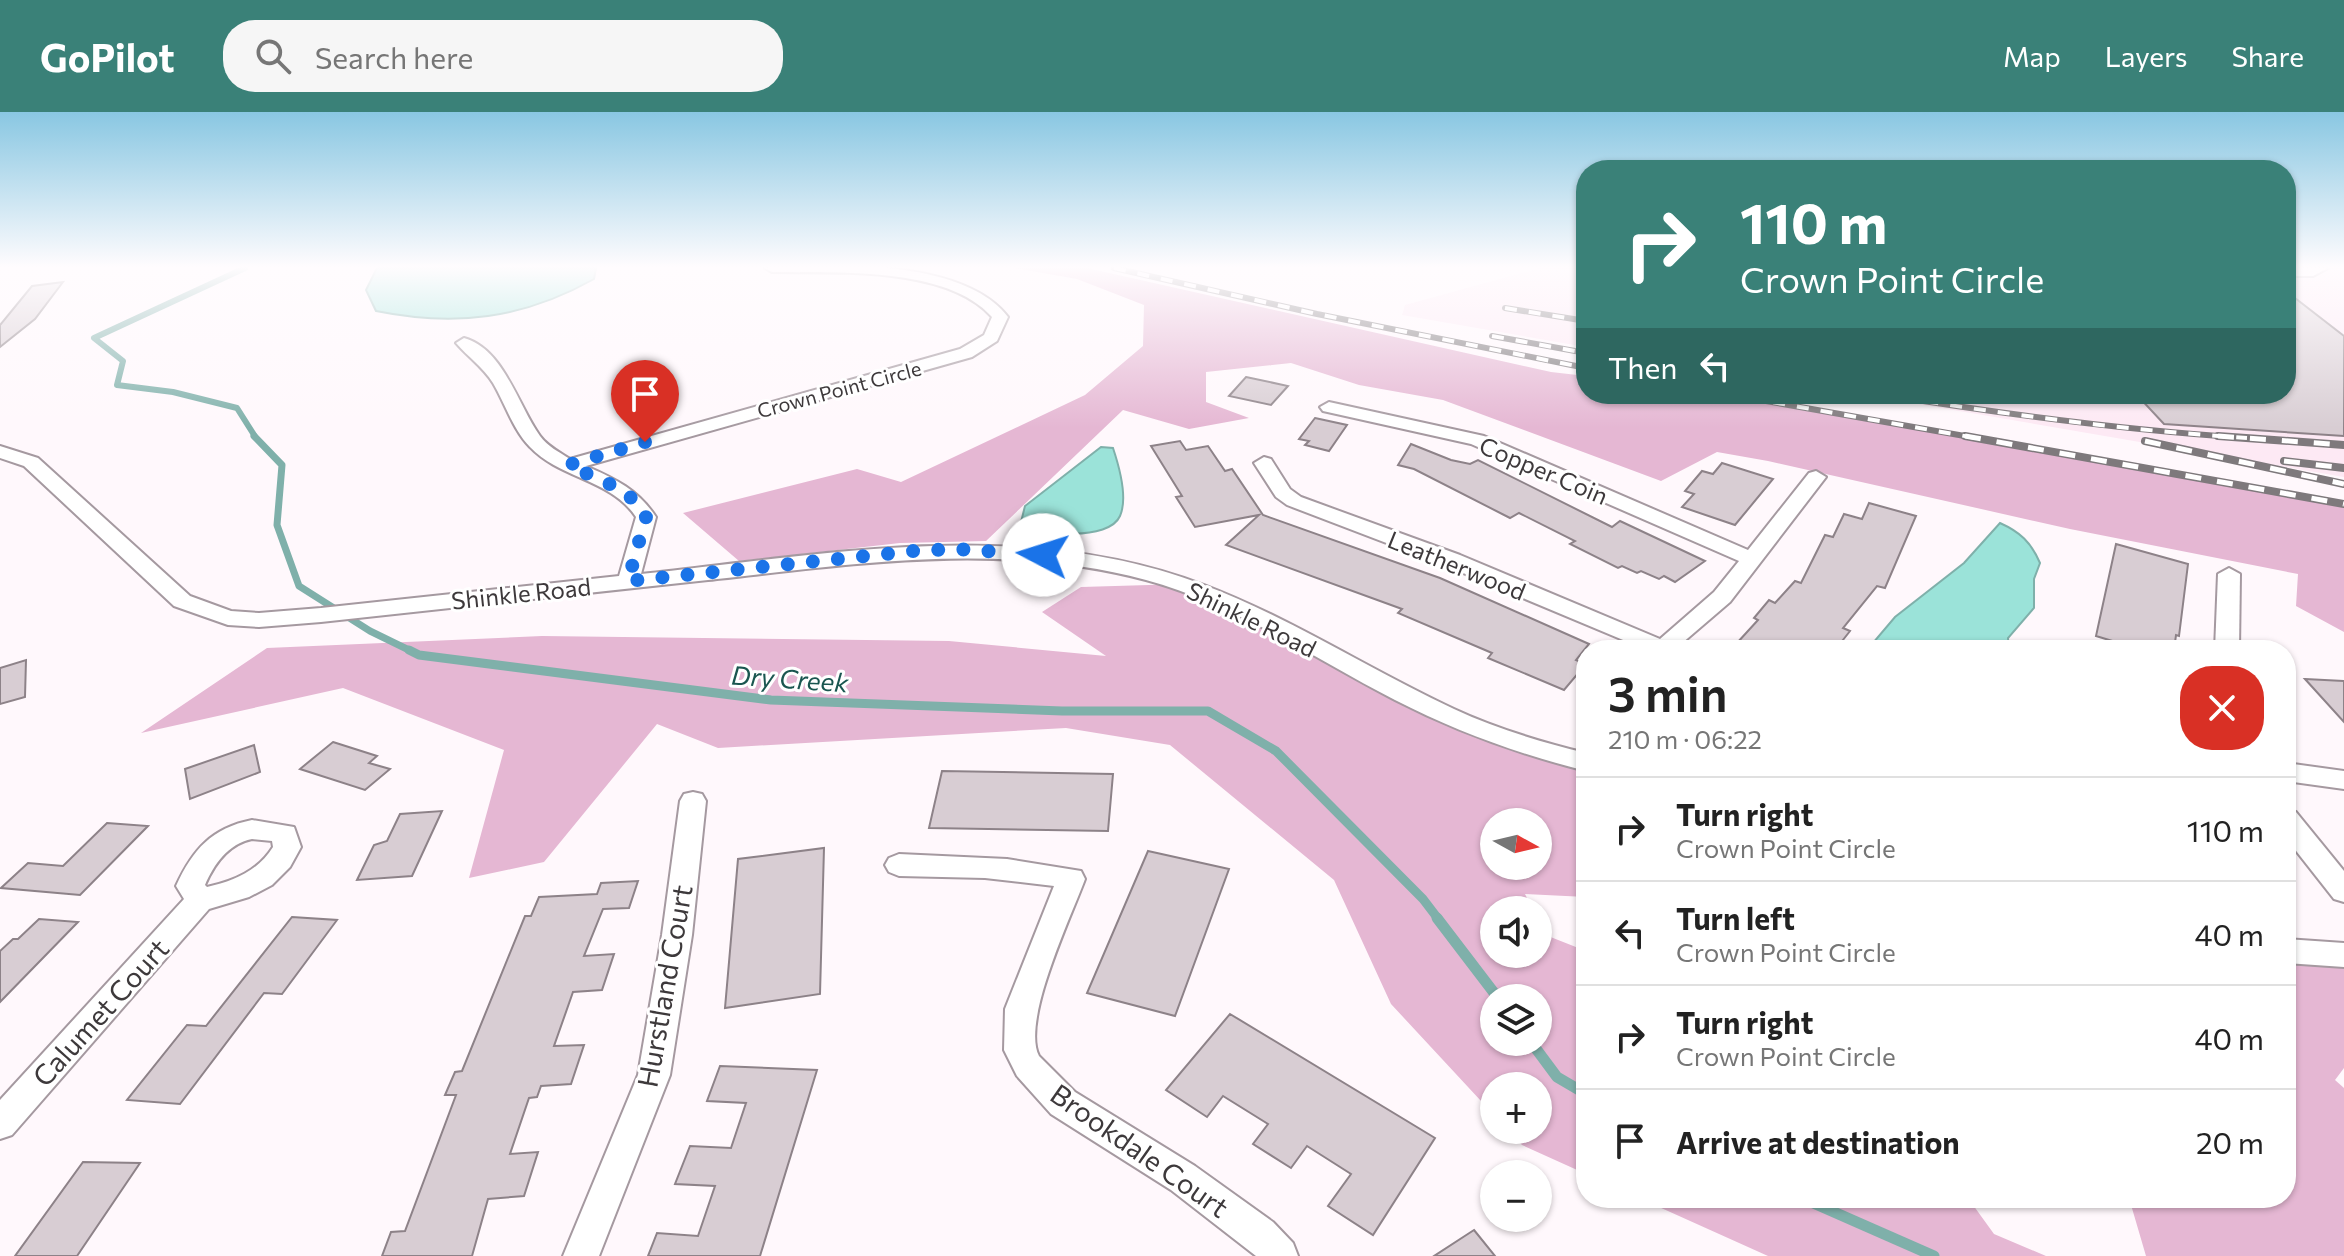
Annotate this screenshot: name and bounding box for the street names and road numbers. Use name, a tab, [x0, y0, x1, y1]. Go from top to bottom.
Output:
street label: Crown Point Circle	[754, 356, 924, 422]
street label: Copper Coin	[1475, 430, 1613, 510]
street label: Leatherwood	[1384, 524, 1530, 606]
street label: Shinkle Road	[450, 571, 592, 615]
street label: Shinkle Road	[1183, 575, 1321, 663]
street label: Hurstland Court	[629, 882, 699, 1090]
street label: Calumet Court	[25, 931, 175, 1093]
street label: Brookdale Court	[1045, 1076, 1235, 1224]

